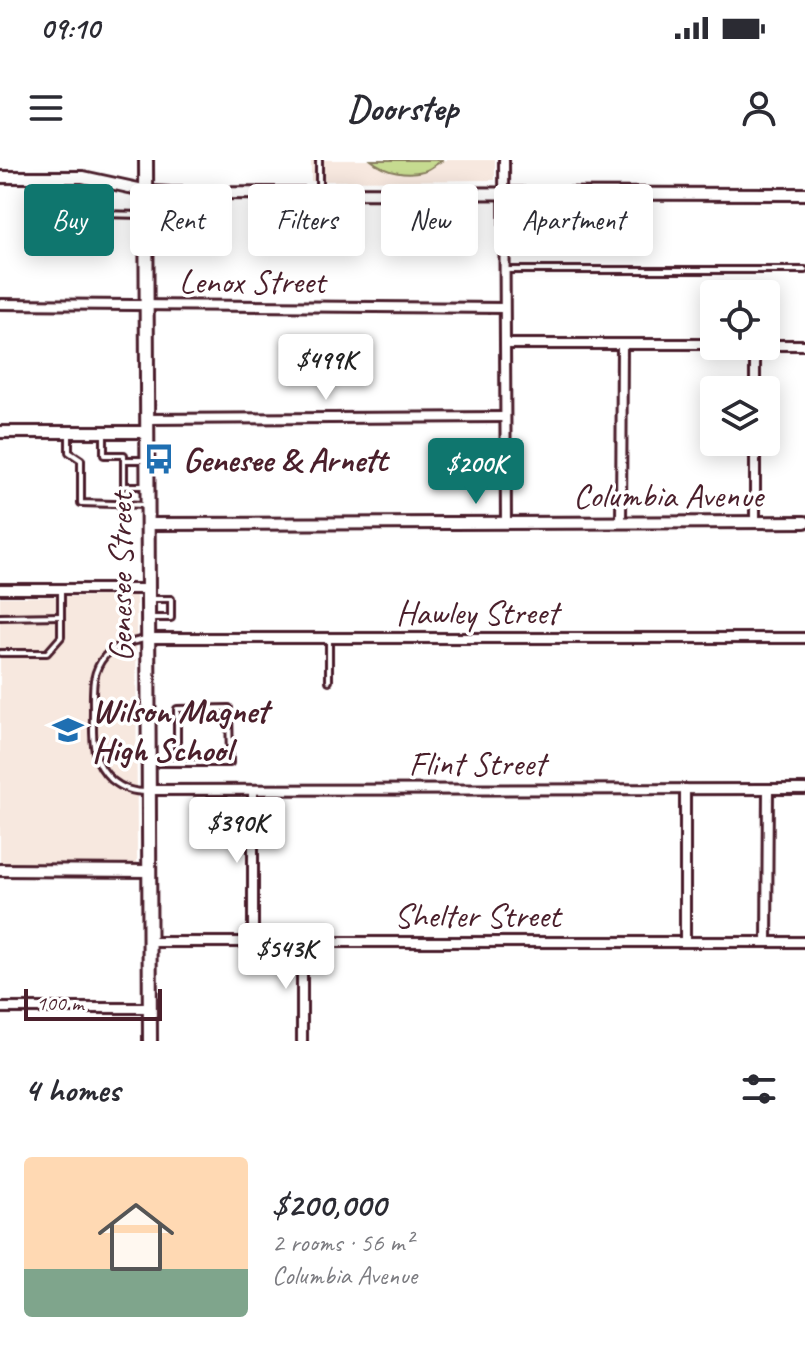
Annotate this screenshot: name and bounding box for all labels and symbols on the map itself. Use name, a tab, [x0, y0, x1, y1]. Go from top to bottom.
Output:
street label: Lenox Street	[179, 260, 329, 303]
pin: $499K	[270, 334, 382, 402]
place label: Genesee & Arnett	[183, 438, 391, 481]
pin: $200K	[420, 438, 532, 506]
bus stop icon: Genesee & Arnett	[142, 442, 176, 476]
street label: Columbia Avenue	[573, 474, 766, 517]
street label: Genesee Street	[99, 489, 142, 662]
street label: Hawley Street	[396, 591, 563, 634]
place label: Wilson Magnet High School	[92, 689, 273, 771]
school or university icon: Wilson Magnet High School	[51, 713, 85, 747]
street label: Flint Street	[409, 742, 550, 785]
pin: $390K	[181, 797, 293, 865]
street label: Shelter Street	[394, 894, 564, 937]
pin: $543K	[230, 923, 342, 991]
scale bar	[24, 985, 162, 1021]

